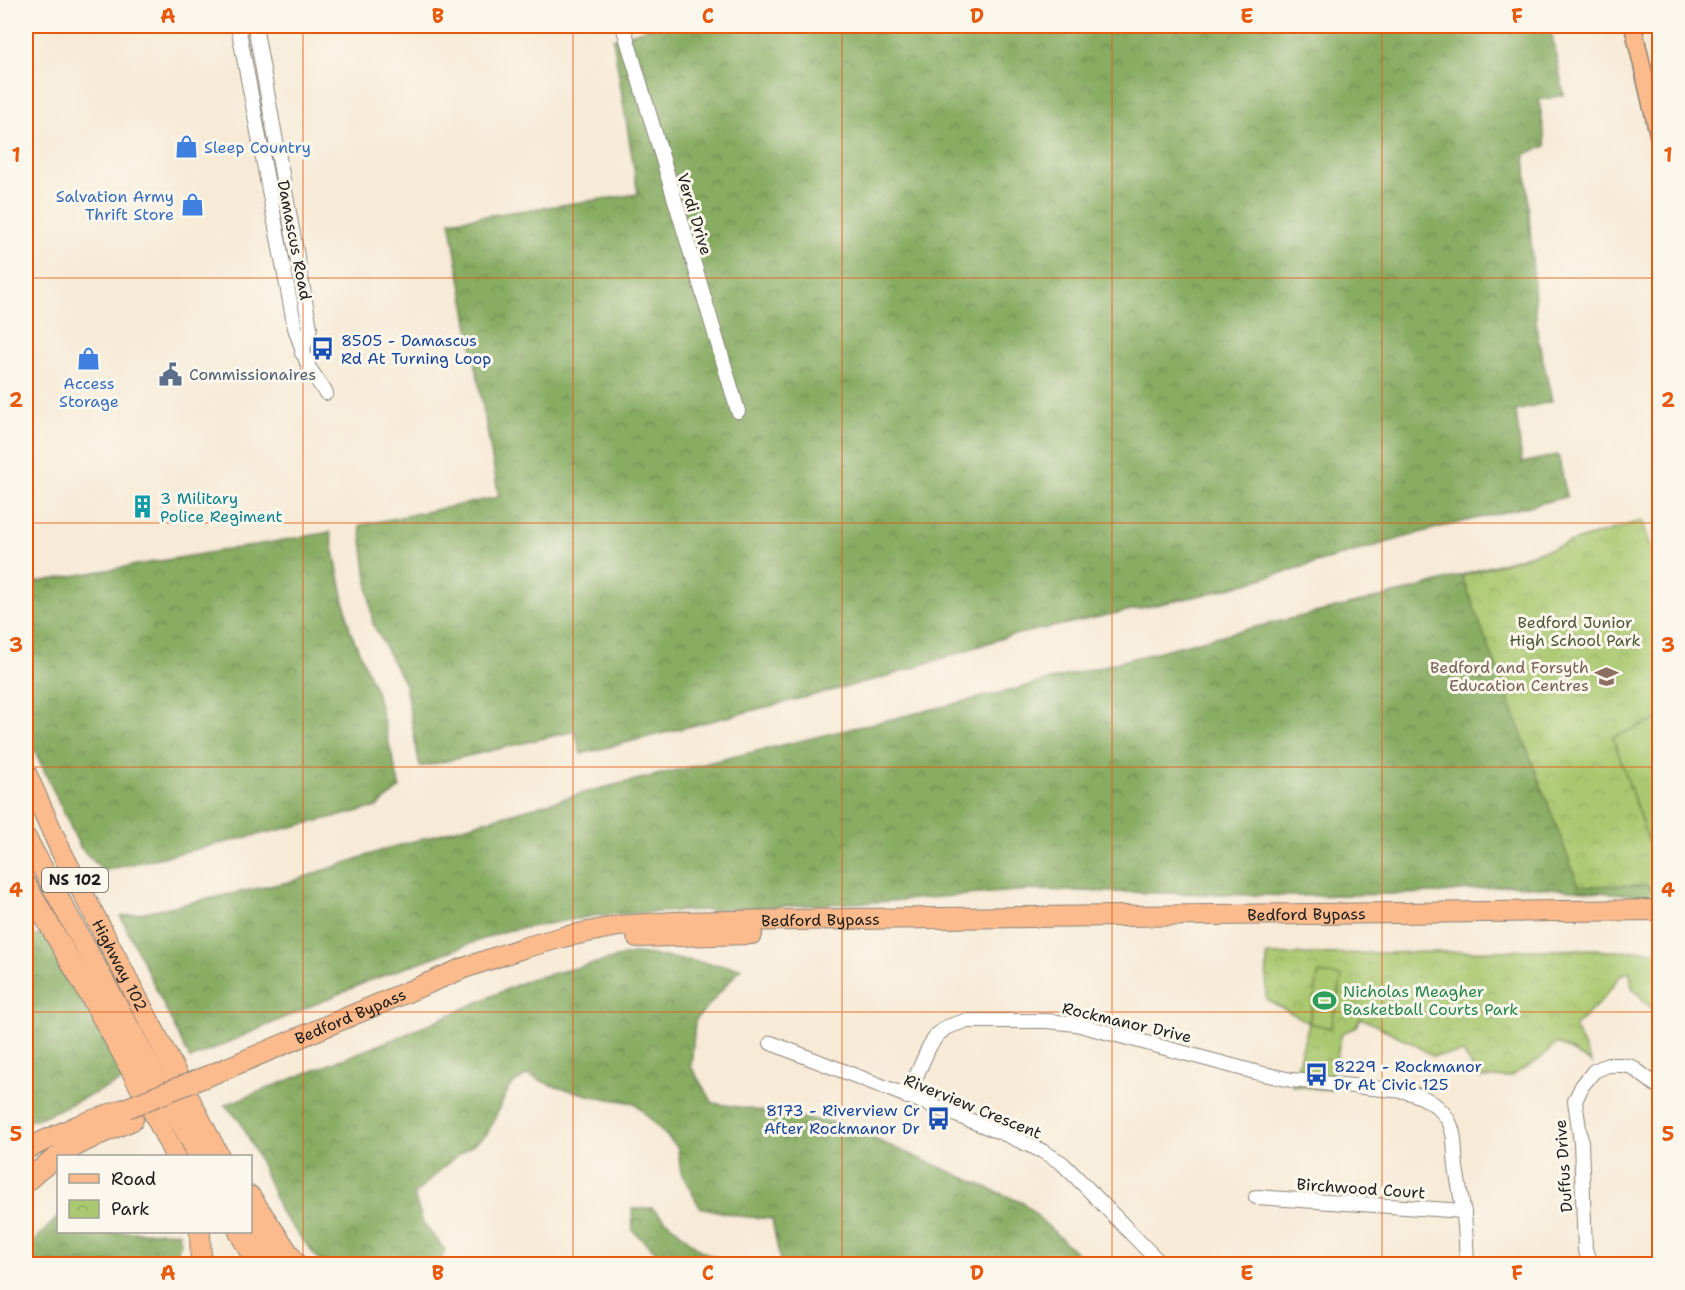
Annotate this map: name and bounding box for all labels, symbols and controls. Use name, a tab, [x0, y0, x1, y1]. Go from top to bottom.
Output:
text: A	[160, 3, 176, 29]
text: B	[432, 3, 444, 29]
text: C	[702, 3, 714, 29]
text: D	[970, 3, 984, 29]
text: E	[1240, 3, 1254, 29]
text: F	[1511, 3, 1523, 29]
shop icon: Sleep Country	[173, 134, 199, 160]
place label: Sleep Country	[204, 137, 311, 158]
text: 1	[11, 142, 21, 168]
text: 1	[1663, 142, 1673, 168]
street label: Verdi Drive	[672, 171, 717, 258]
street label: Damascus Road	[273, 178, 316, 302]
place label: Salvation Army Thrift Store	[56, 186, 174, 225]
shop icon: Salvation Army Thrift Store	[179, 192, 205, 218]
place label: 8505 - Damascus Rd At Turning Loop	[341, 330, 491, 369]
bus stop icon: 8505 - Damascus Rd At Turning Loop	[310, 336, 336, 362]
shop icon: Access Storage	[76, 345, 102, 371]
public building icon: Commissionaires	[158, 361, 184, 387]
place label: Commissionaires	[189, 364, 316, 385]
place label: Access Storage	[59, 373, 119, 412]
text: 2	[9, 387, 23, 413]
text: 2	[1661, 387, 1675, 413]
place label: 3 Military Police Regiment	[160, 488, 282, 527]
building icon: 3 Military Police Regiment	[129, 494, 155, 520]
park label: Bedford Junior High School Park	[1509, 612, 1641, 651]
text: 3	[9, 632, 23, 658]
text: 3	[1661, 632, 1675, 658]
place label: Bedford and Forsyth Education Centres	[1430, 657, 1589, 696]
school or university icon: Bedford and Forsyth Education Centres	[1594, 663, 1620, 689]
road number: NS 102	[42, 868, 108, 892]
text: 4	[9, 877, 23, 903]
text: 4	[1661, 877, 1675, 903]
street label: Bedford Bypass	[1247, 903, 1366, 926]
street label: Bedford Bypass	[761, 909, 880, 932]
street label: Highway 102	[87, 916, 152, 1015]
place label: Nicholas Meagher Basketball Courts Park	[1343, 981, 1519, 1020]
street label: Bedford Bypass	[292, 984, 409, 1049]
sports icon: Nicholas Meagher Basketball Courts Park	[1312, 987, 1338, 1013]
street label: Rockmanor Drive	[1060, 997, 1194, 1048]
place label: 8229 - Rockmanor Dr At Civic 125	[1334, 1056, 1482, 1095]
bus stop icon: 8229 - Rockmanor Dr At Civic 125	[1303, 1062, 1329, 1088]
street label: Riverview Crescent	[901, 1069, 1045, 1144]
place label: 8173 - Riverview Cr After Rockmanor Dr	[764, 1100, 920, 1139]
bus stop icon: 8173 - Riverview Cr After Rockmanor Dr	[925, 1106, 951, 1132]
street label: Duffus Drive	[1550, 1119, 1577, 1213]
text: 5	[10, 1121, 22, 1147]
text: 5	[1662, 1121, 1674, 1147]
legend	[57, 1155, 252, 1233]
text: Road	[111, 1167, 156, 1191]
street label: Birchwood Court	[1296, 1174, 1426, 1203]
text: Park	[111, 1197, 150, 1221]
text: A	[160, 1260, 176, 1286]
text: B	[432, 1260, 444, 1286]
text: C	[702, 1260, 714, 1286]
text: D	[970, 1260, 984, 1286]
text: E	[1240, 1260, 1254, 1286]
text: F	[1511, 1260, 1523, 1286]

